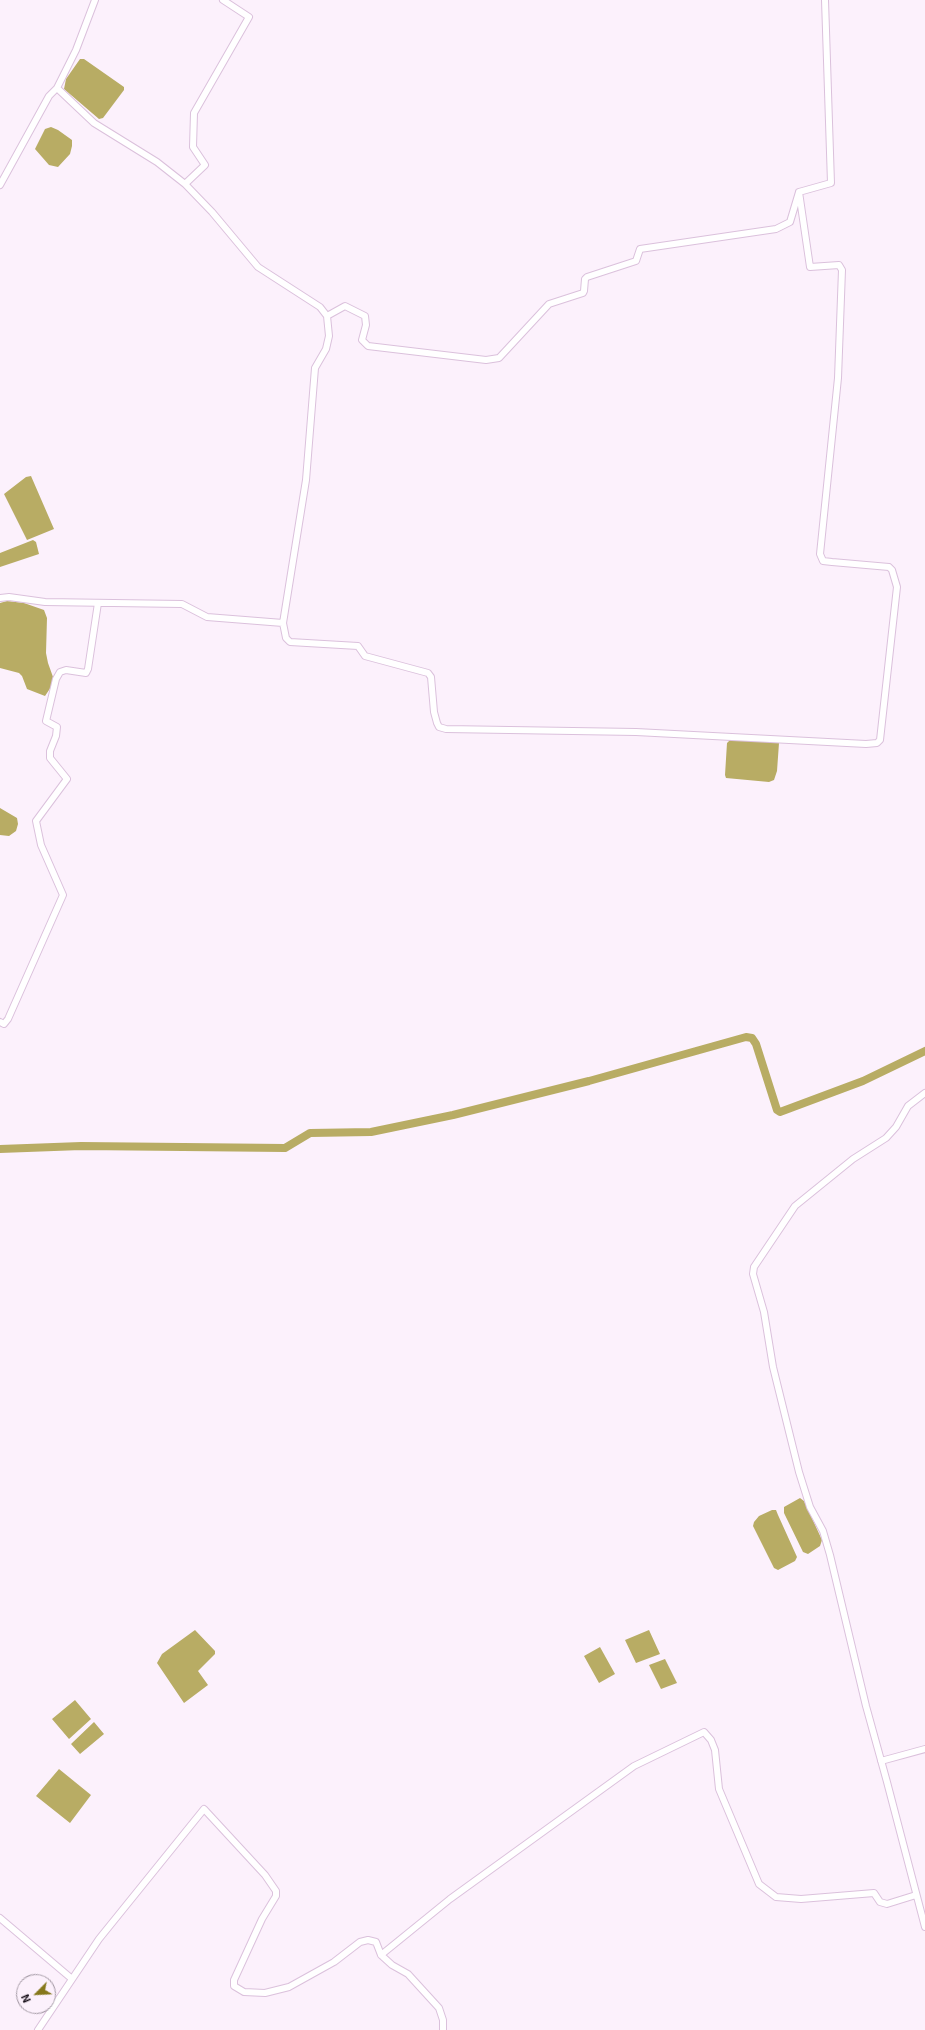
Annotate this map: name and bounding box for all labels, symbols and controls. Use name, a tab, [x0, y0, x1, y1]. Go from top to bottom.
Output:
north arrow	[16, 1974, 56, 2014]
text: N	[18, 1992, 33, 2005]

